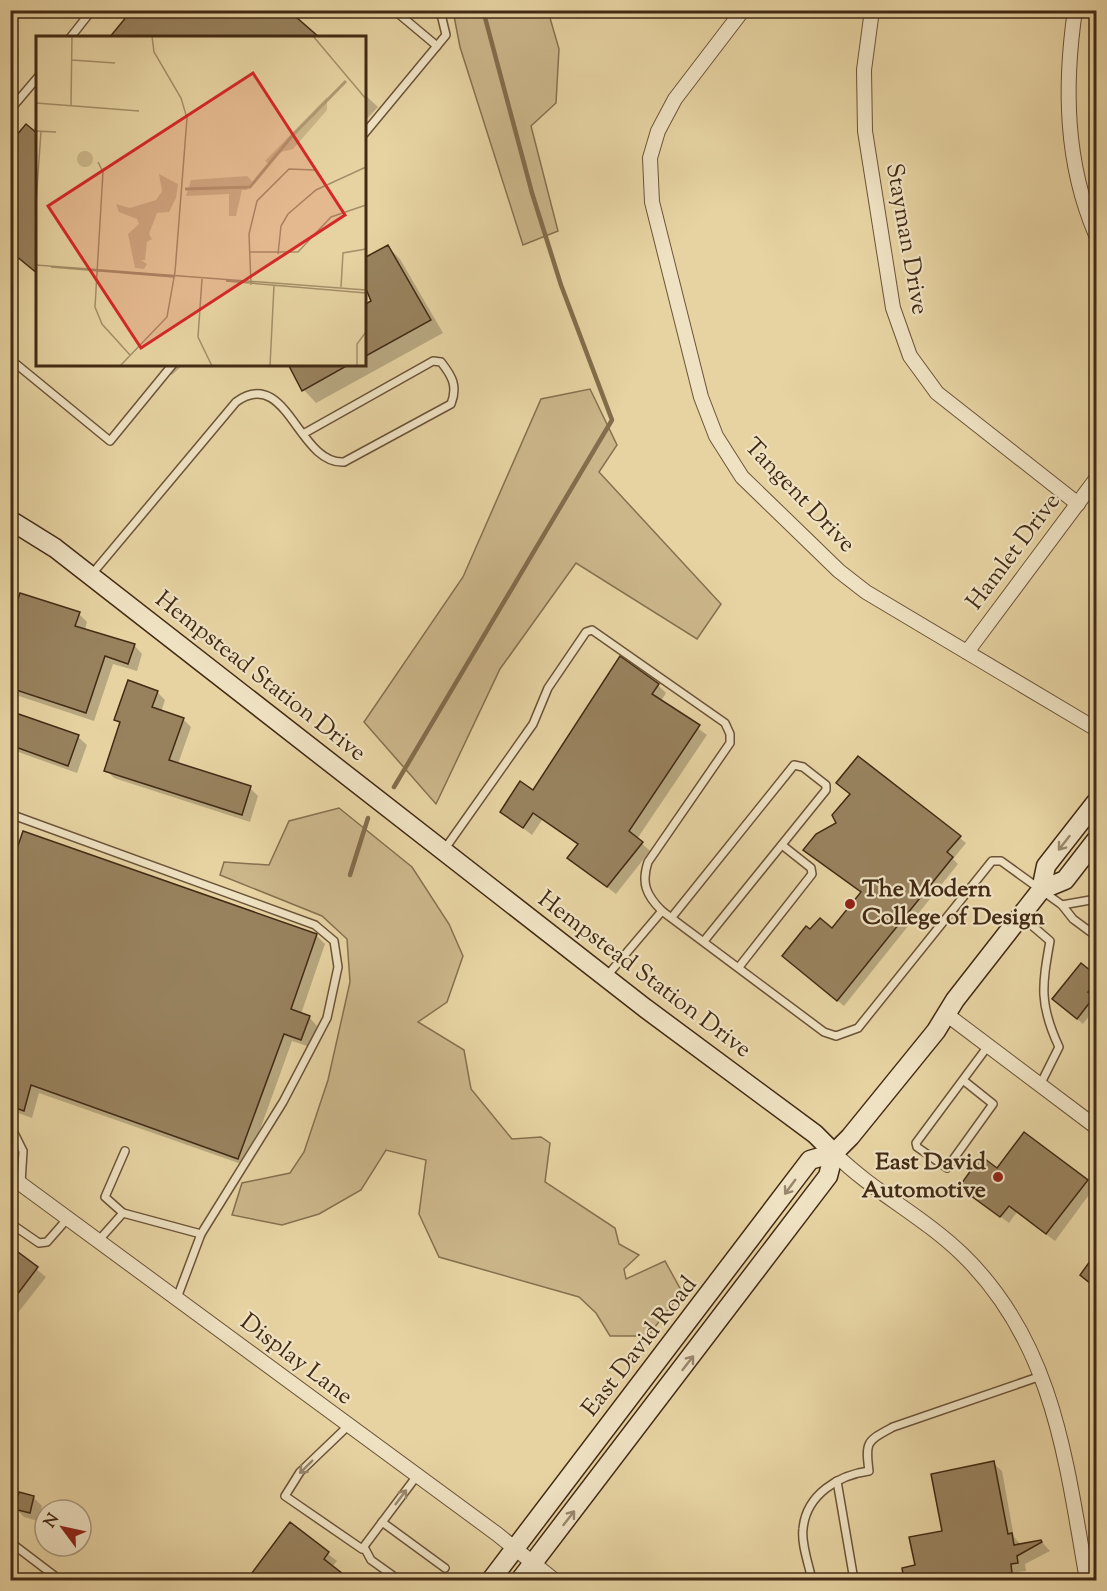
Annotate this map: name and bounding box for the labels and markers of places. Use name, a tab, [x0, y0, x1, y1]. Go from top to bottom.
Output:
place label: The Modern College of Design	[862, 873, 1045, 935]
marker: The Modern College of Design	[843, 897, 857, 911]
place label: East David Automotive	[862, 1146, 986, 1208]
marker: East David Automotive	[991, 1170, 1005, 1184]

